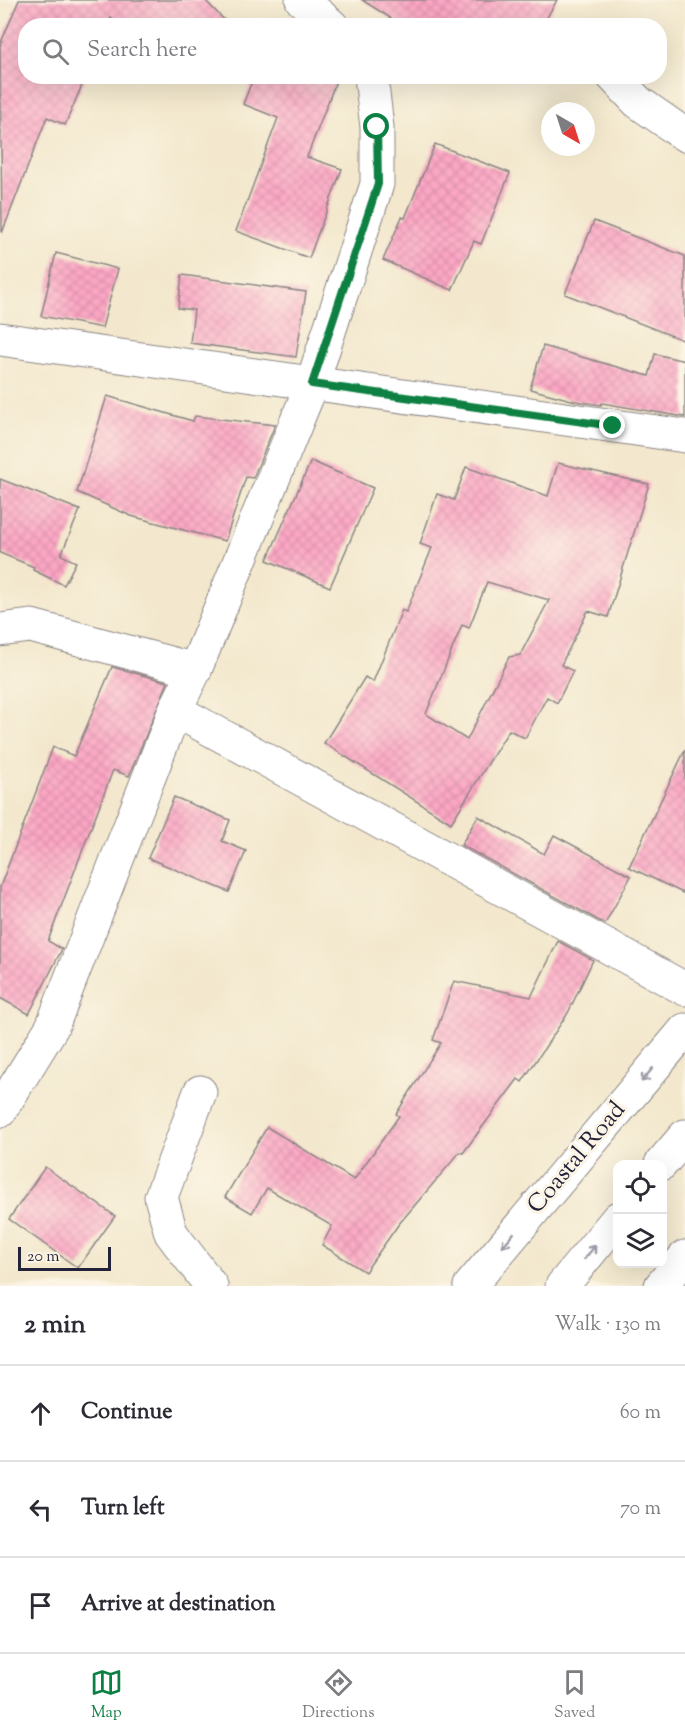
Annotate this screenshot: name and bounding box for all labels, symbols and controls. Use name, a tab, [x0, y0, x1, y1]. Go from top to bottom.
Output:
search box	[18, 18, 667, 84]
icon: search	[39, 35, 72, 68]
text: Search here	[87, 35, 197, 67]
north arrow	[541, 102, 595, 156]
route start	[363, 113, 389, 139]
route end	[599, 412, 625, 438]
one-way arrow	[641, 1067, 654, 1083]
street label: Coastal Road	[520, 1094, 634, 1222]
map controls	[613, 1160, 667, 1268]
button: locate	[613, 1160, 667, 1214]
button: layers	[613, 1214, 667, 1268]
one-way arrow	[502, 1232, 515, 1248]
scale bar	[18, 1244, 111, 1272]
one-way arrow	[583, 1244, 596, 1260]
text: 20 m	[27, 1246, 60, 1269]
text: 2 min	[24, 1307, 86, 1344]
text: Walk · 130 m	[554, 1311, 661, 1340]
icon: ahead	[24, 1397, 57, 1430]
text: Continue	[81, 1397, 172, 1429]
text: 60 m	[620, 1399, 661, 1428]
icon: left	[24, 1493, 57, 1526]
text: Turn left	[81, 1493, 164, 1525]
text: 70 m	[620, 1495, 661, 1524]
icon: arrive	[24, 1589, 57, 1622]
text: Arrive at destination	[81, 1589, 276, 1621]
tab: Map	[90, 1666, 123, 1725]
tab: Directions	[302, 1666, 375, 1725]
tab: Saved	[554, 1666, 595, 1725]

